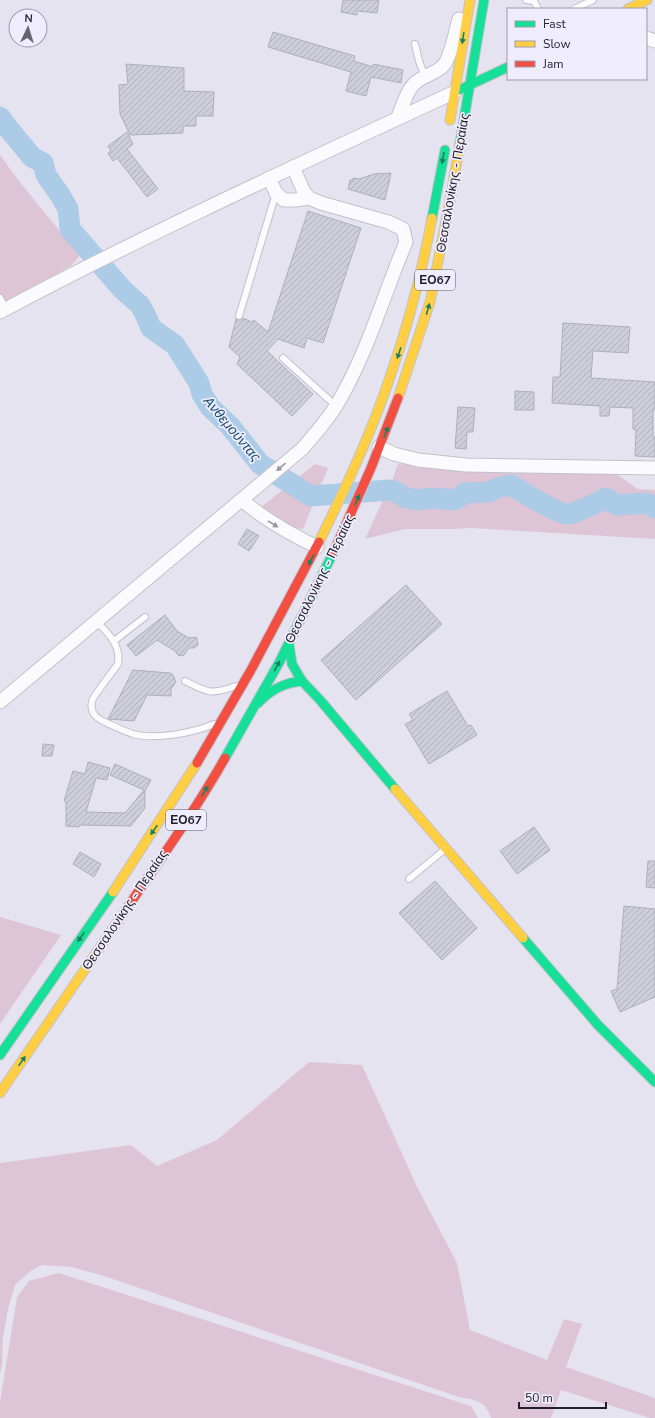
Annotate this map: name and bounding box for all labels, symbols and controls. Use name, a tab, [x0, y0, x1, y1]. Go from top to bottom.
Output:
north arrow	[8, 8, 48, 48]
legend	[507, 8, 647, 80]
text: N	[24, 11, 33, 26]
text: Fast	[543, 16, 566, 32]
one-way arrow	[460, 32, 466, 45]
text: Slow	[543, 36, 571, 52]
text: Jam	[542, 56, 564, 72]
street label: Θεσσαλονίκης - Περαίας	[432, 112, 474, 254]
one-way arrow	[440, 152, 446, 164]
road number: ΕΟ67	[415, 270, 455, 290]
one-way arrow	[425, 302, 431, 314]
one-way arrow	[395, 347, 401, 359]
water label: Ανθεμούντας	[198, 391, 265, 466]
one-way arrow	[383, 425, 389, 437]
one-way arrow	[276, 462, 286, 472]
one-way arrow	[355, 493, 361, 505]
street label: Θεσσαλονίκης - Περαίας	[281, 512, 359, 646]
one-way arrow	[267, 520, 279, 527]
one-way arrow	[307, 554, 314, 566]
one-way arrow	[274, 660, 281, 672]
one-way arrow	[201, 786, 209, 796]
road number: ΕΟ67	[166, 810, 206, 830]
one-way arrow	[150, 825, 158, 835]
street label: Θεσσαλονίκης - Περαίας	[78, 846, 172, 974]
one-way arrow	[77, 932, 85, 942]
one-way arrow	[18, 1055, 26, 1066]
scale bar	[519, 1384, 606, 1410]
text: 50 m	[525, 1390, 553, 1406]

